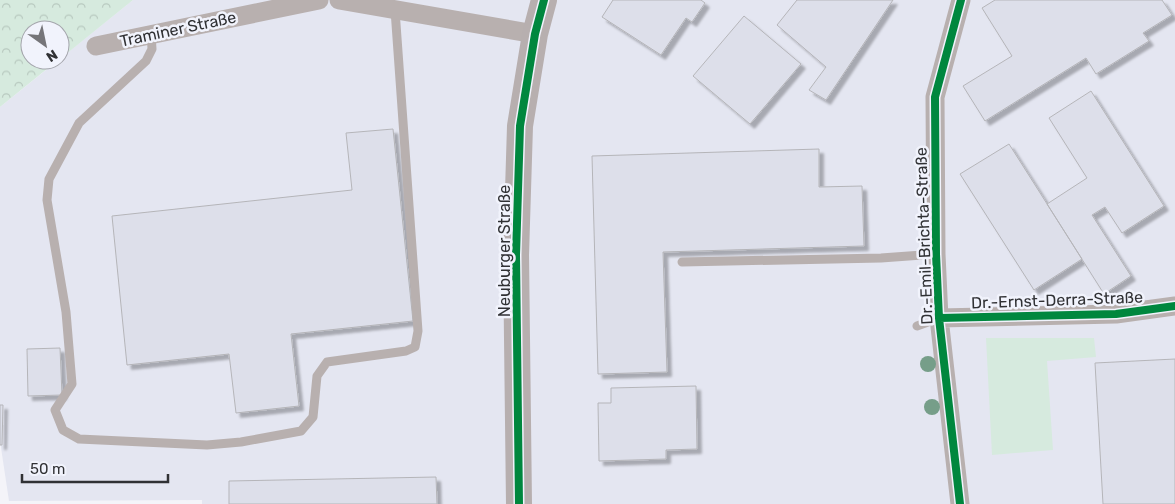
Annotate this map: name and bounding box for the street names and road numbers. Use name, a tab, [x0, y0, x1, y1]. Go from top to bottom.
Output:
street label: Traminer Straße	[118, 7, 238, 51]
street label: Dr.-Emil-Brichta-Straße	[911, 147, 937, 325]
street label: Neuburger Straße	[495, 185, 514, 317]
street label: Dr.-Ernst-Derra-Straße	[971, 288, 1143, 312]

